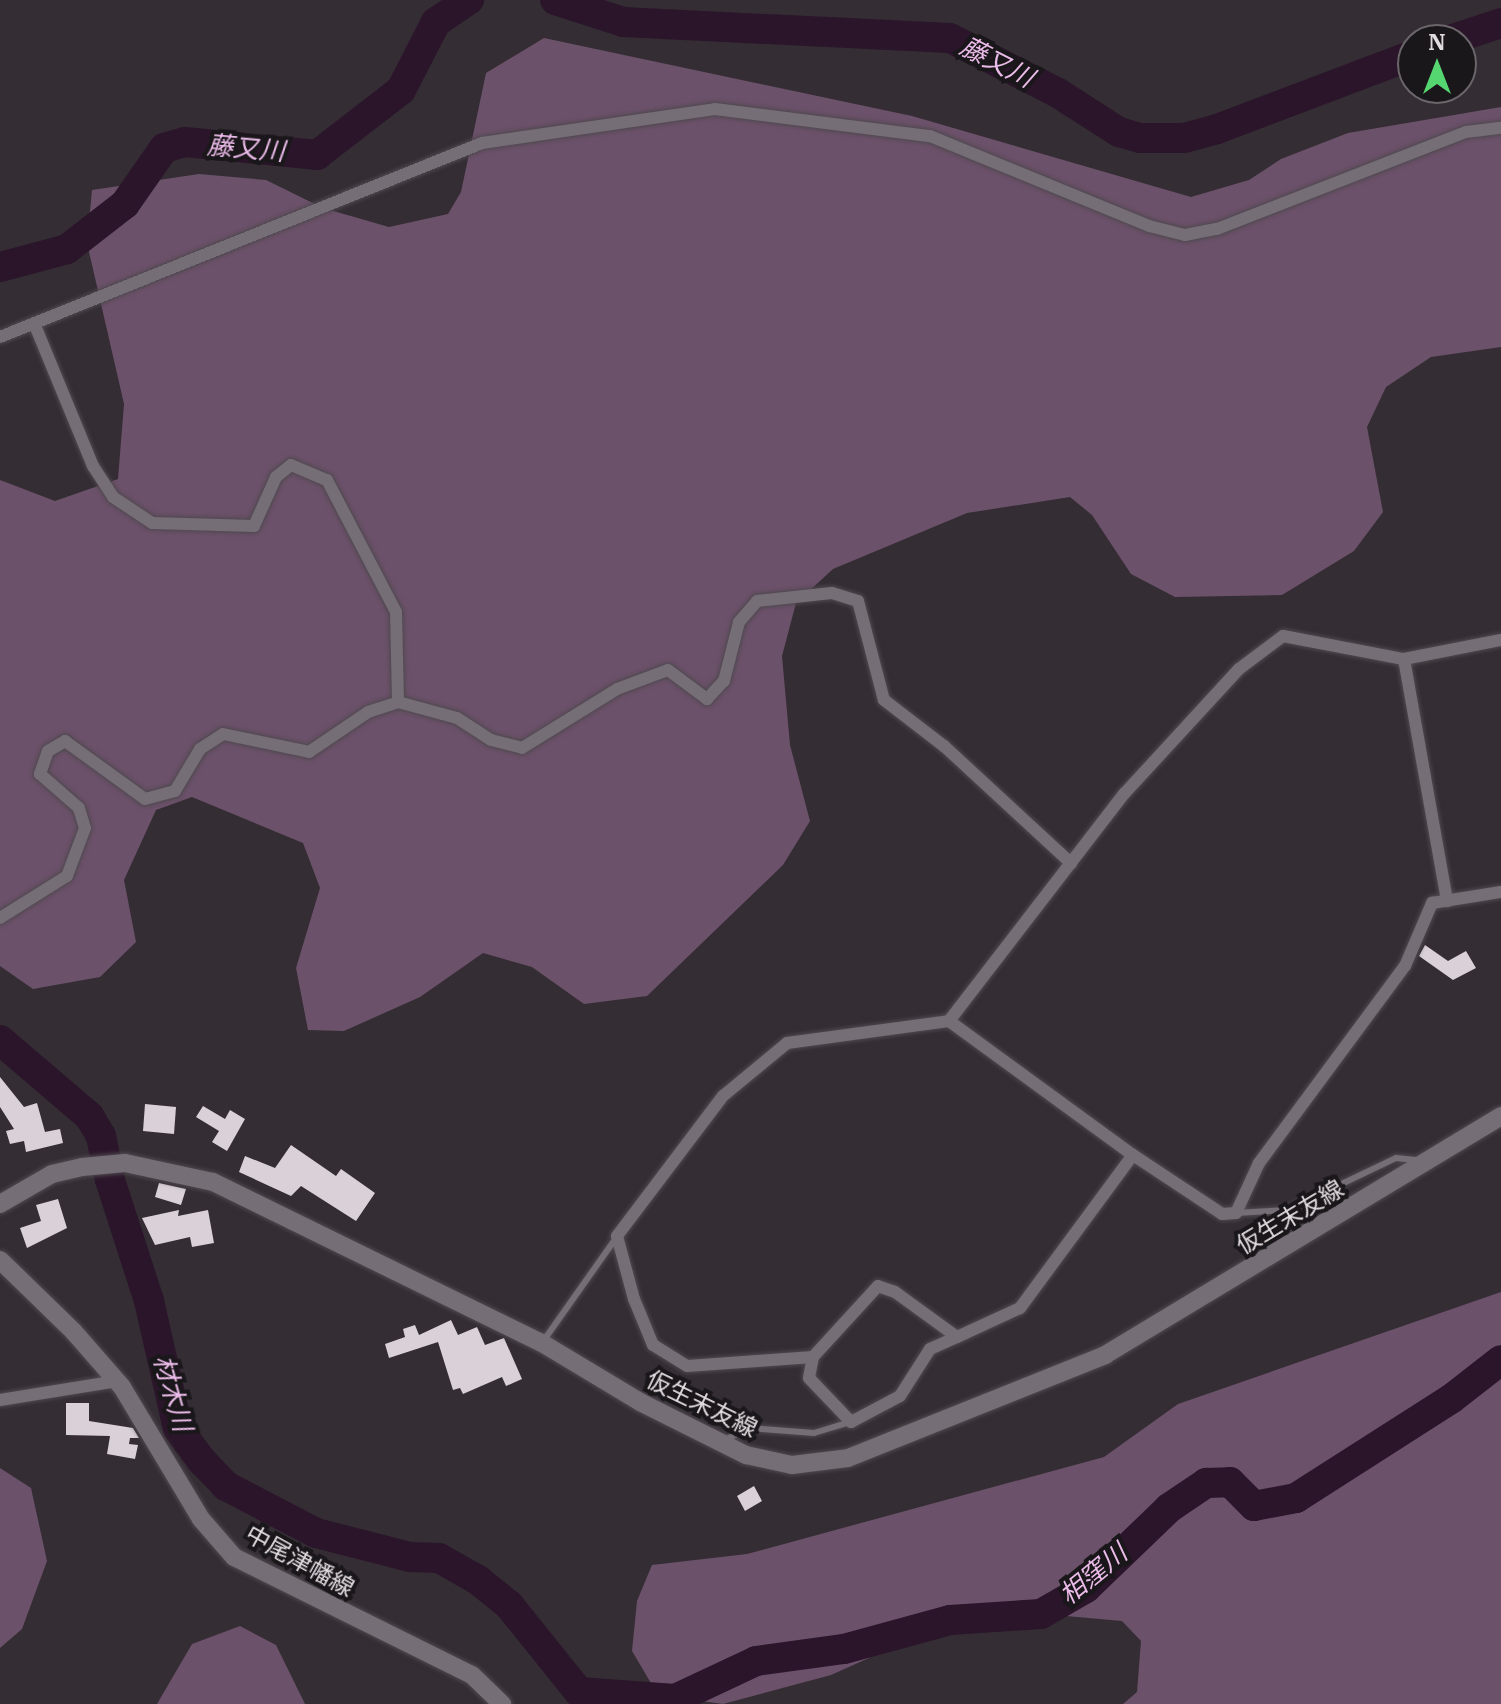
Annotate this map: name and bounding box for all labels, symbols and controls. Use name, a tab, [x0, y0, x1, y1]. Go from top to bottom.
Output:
north arrow	[1397, 24, 1477, 104]
text: N	[1428, 27, 1446, 56]
water label: 藤又川	[955, 30, 1039, 94]
water label: 藤又川	[206, 129, 286, 167]
street label: 仮生末友線	[1231, 1174, 1349, 1260]
water label: 材木川	[147, 1351, 199, 1435]
street label: 仮生末友線	[642, 1365, 762, 1443]
street label: 中尾津幡線	[241, 1519, 359, 1603]
water label: 相窪川	[1053, 1537, 1133, 1611]

